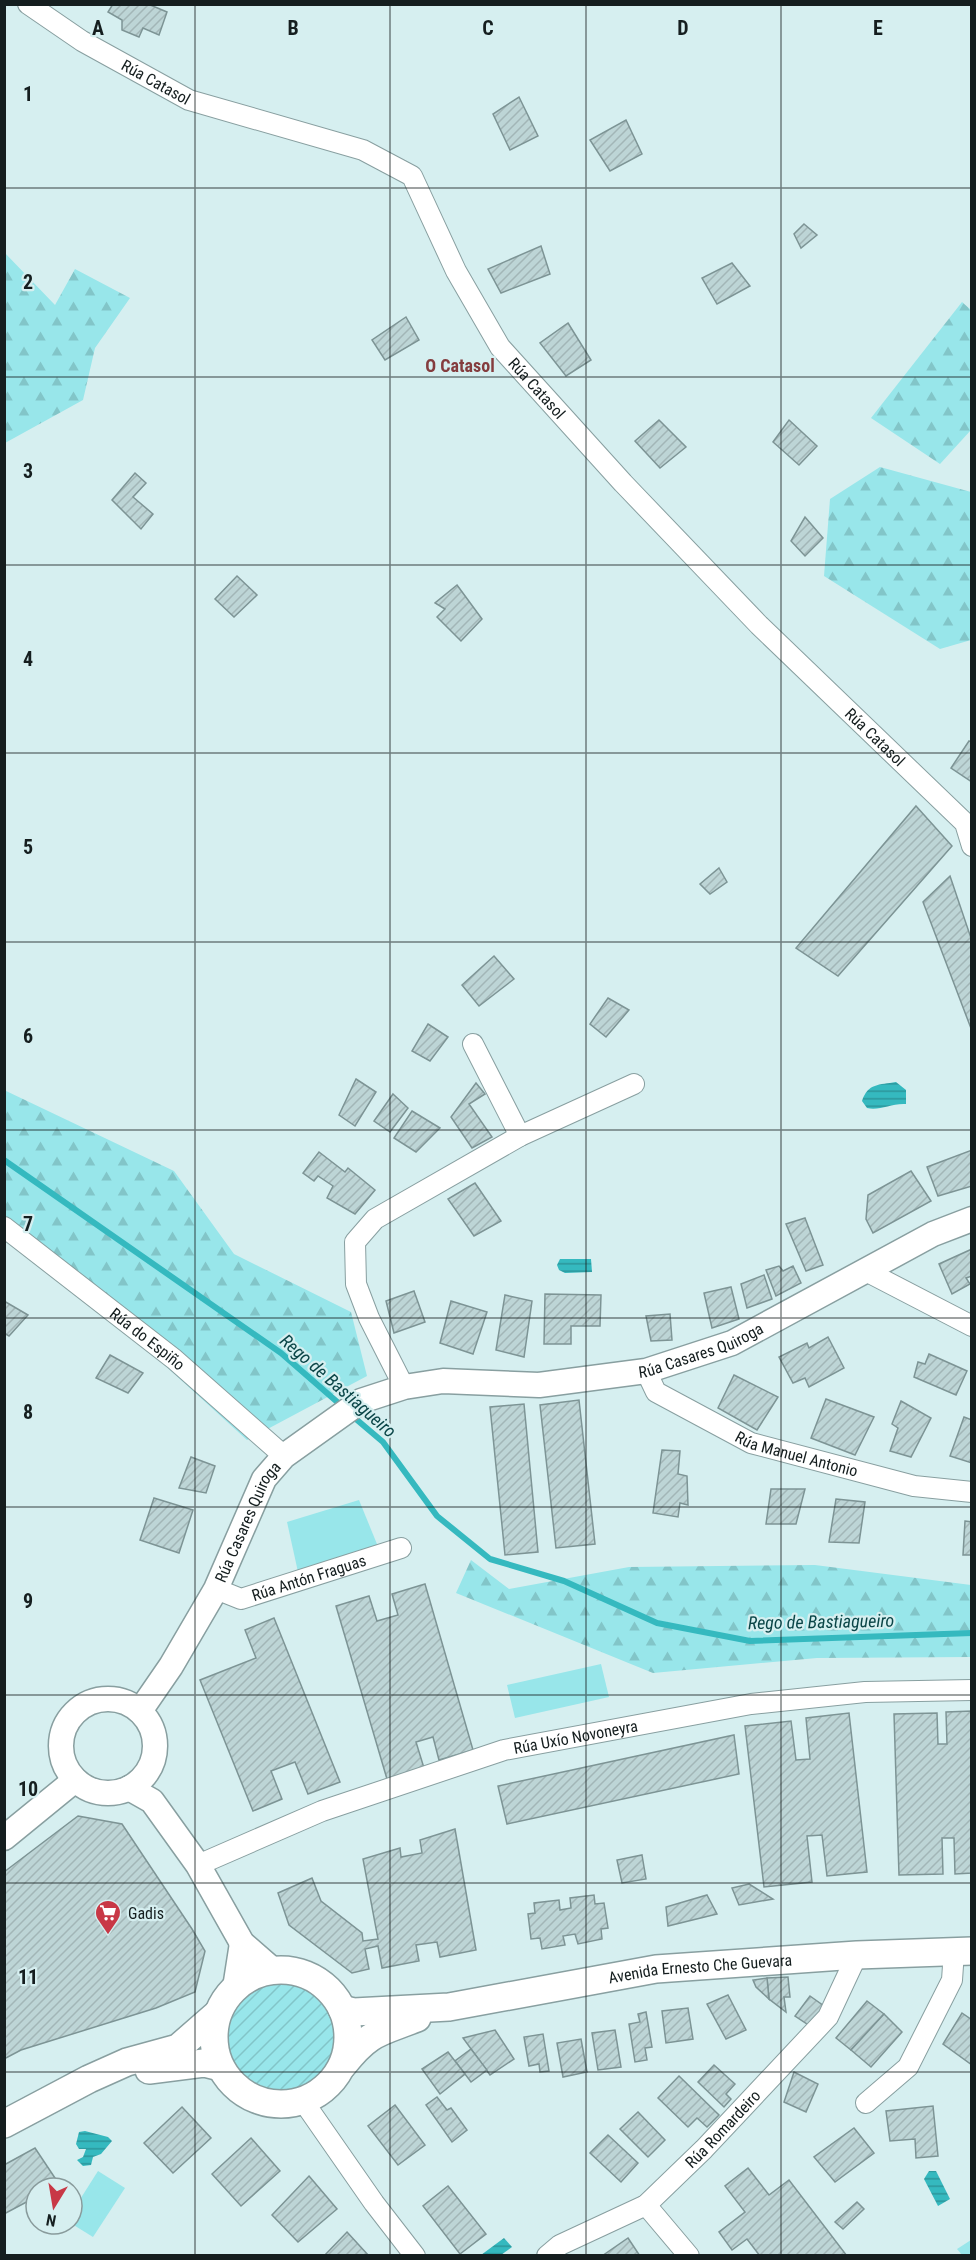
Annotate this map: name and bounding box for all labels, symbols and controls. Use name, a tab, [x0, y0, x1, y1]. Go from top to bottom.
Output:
text: A	[92, 16, 104, 40]
text: B	[287, 16, 299, 40]
text: C	[482, 16, 494, 40]
text: D	[677, 16, 689, 40]
text: E	[873, 16, 883, 40]
street label: Rúa Catasol	[118, 56, 194, 109]
text: 1	[23, 82, 33, 106]
text: 2	[23, 270, 33, 294]
street label: Rúa Catasol	[504, 354, 569, 423]
district label: O Catasol	[425, 355, 495, 376]
text: 3	[23, 459, 33, 483]
text: 4	[23, 647, 33, 671]
street label: Rúa Catasol	[841, 704, 909, 770]
text: 5	[23, 835, 33, 859]
text: 6	[23, 1024, 33, 1048]
text: 7	[23, 1212, 33, 1236]
street label: Rúa do Espiño	[106, 1304, 189, 1374]
street label: Rúa Casares Quiroga	[637, 1319, 767, 1382]
water label: Rego de Bastiagueiro	[276, 1330, 400, 1442]
text: 8	[23, 1400, 33, 1424]
street label: Rúa Manuel Antonio	[732, 1427, 860, 1481]
street label: Rúa Casares Quiroga	[211, 1458, 285, 1585]
street label: Rúa Antón Fraguas	[249, 1551, 368, 1605]
text: 9	[23, 1589, 33, 1613]
water label: Rego de Bastiagueiro	[748, 1610, 894, 1633]
street label: Rúa Uxío Novoneyra	[512, 1716, 639, 1758]
text: 10	[18, 1777, 38, 1801]
supermarket icon: Gadis	[93, 1898, 123, 1936]
place label: Gadis	[128, 1904, 164, 1923]
street label: Avenida Ernesto Che Guevara	[607, 1951, 793, 1988]
text: 11	[18, 1965, 38, 1989]
street label: Rúa Romardeiro	[681, 2086, 764, 2172]
north arrow	[24, 2176, 84, 2236]
text: N	[45, 2210, 58, 2230]

